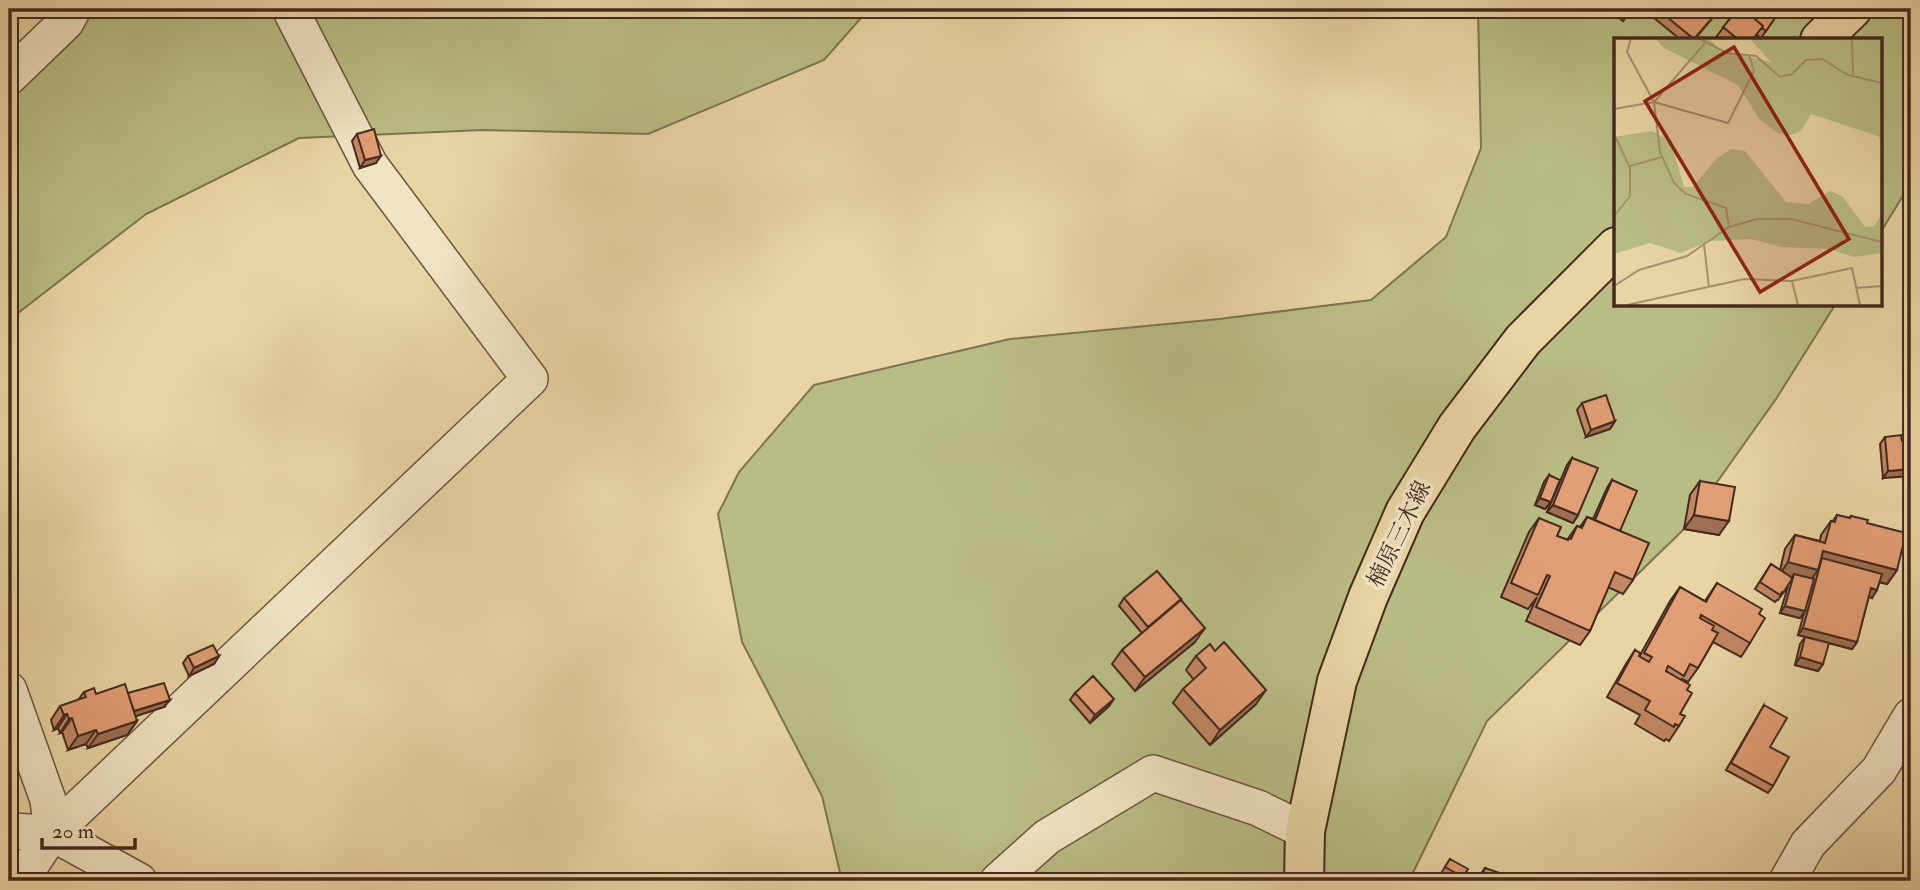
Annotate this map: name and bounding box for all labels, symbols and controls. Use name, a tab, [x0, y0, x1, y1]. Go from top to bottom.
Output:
inset map	[1614, 38, 1882, 306]
street label: 楠原三木線	[1361, 476, 1437, 592]
scale bar	[42, 806, 135, 850]
text: 20 m	[52, 818, 94, 845]

